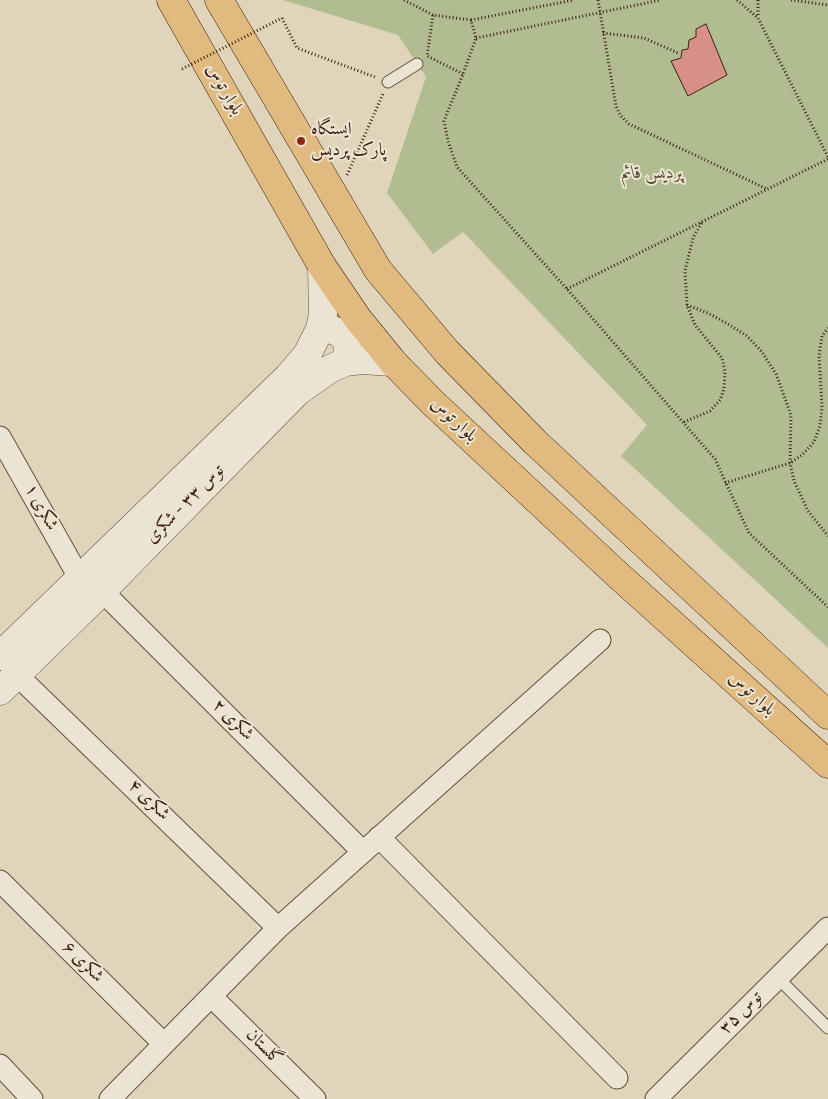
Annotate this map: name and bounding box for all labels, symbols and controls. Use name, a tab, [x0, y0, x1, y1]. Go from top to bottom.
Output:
street label: بلوار توس	[200, 60, 246, 120]
place label: ایستگاه پارک پردیس	[311, 120, 386, 162]
marker: ایستگاه پارک پردیس	[295, 135, 307, 147]
park label: پردیس قائم	[621, 164, 683, 186]
street label: بلوار توس	[425, 394, 481, 448]
street label: توس ۳۳ - شکری	[142, 461, 230, 549]
street label: شکری ۱	[18, 481, 62, 535]
street label: بلوار توس	[723, 668, 779, 722]
street label: شکری ۲	[207, 696, 257, 746]
street label: شکری ۴	[123, 776, 173, 826]
street label: شکری ۶	[57, 938, 107, 988]
street label: توس ۳۵	[716, 988, 768, 1040]
street label: گلستان	[240, 1025, 286, 1071]

